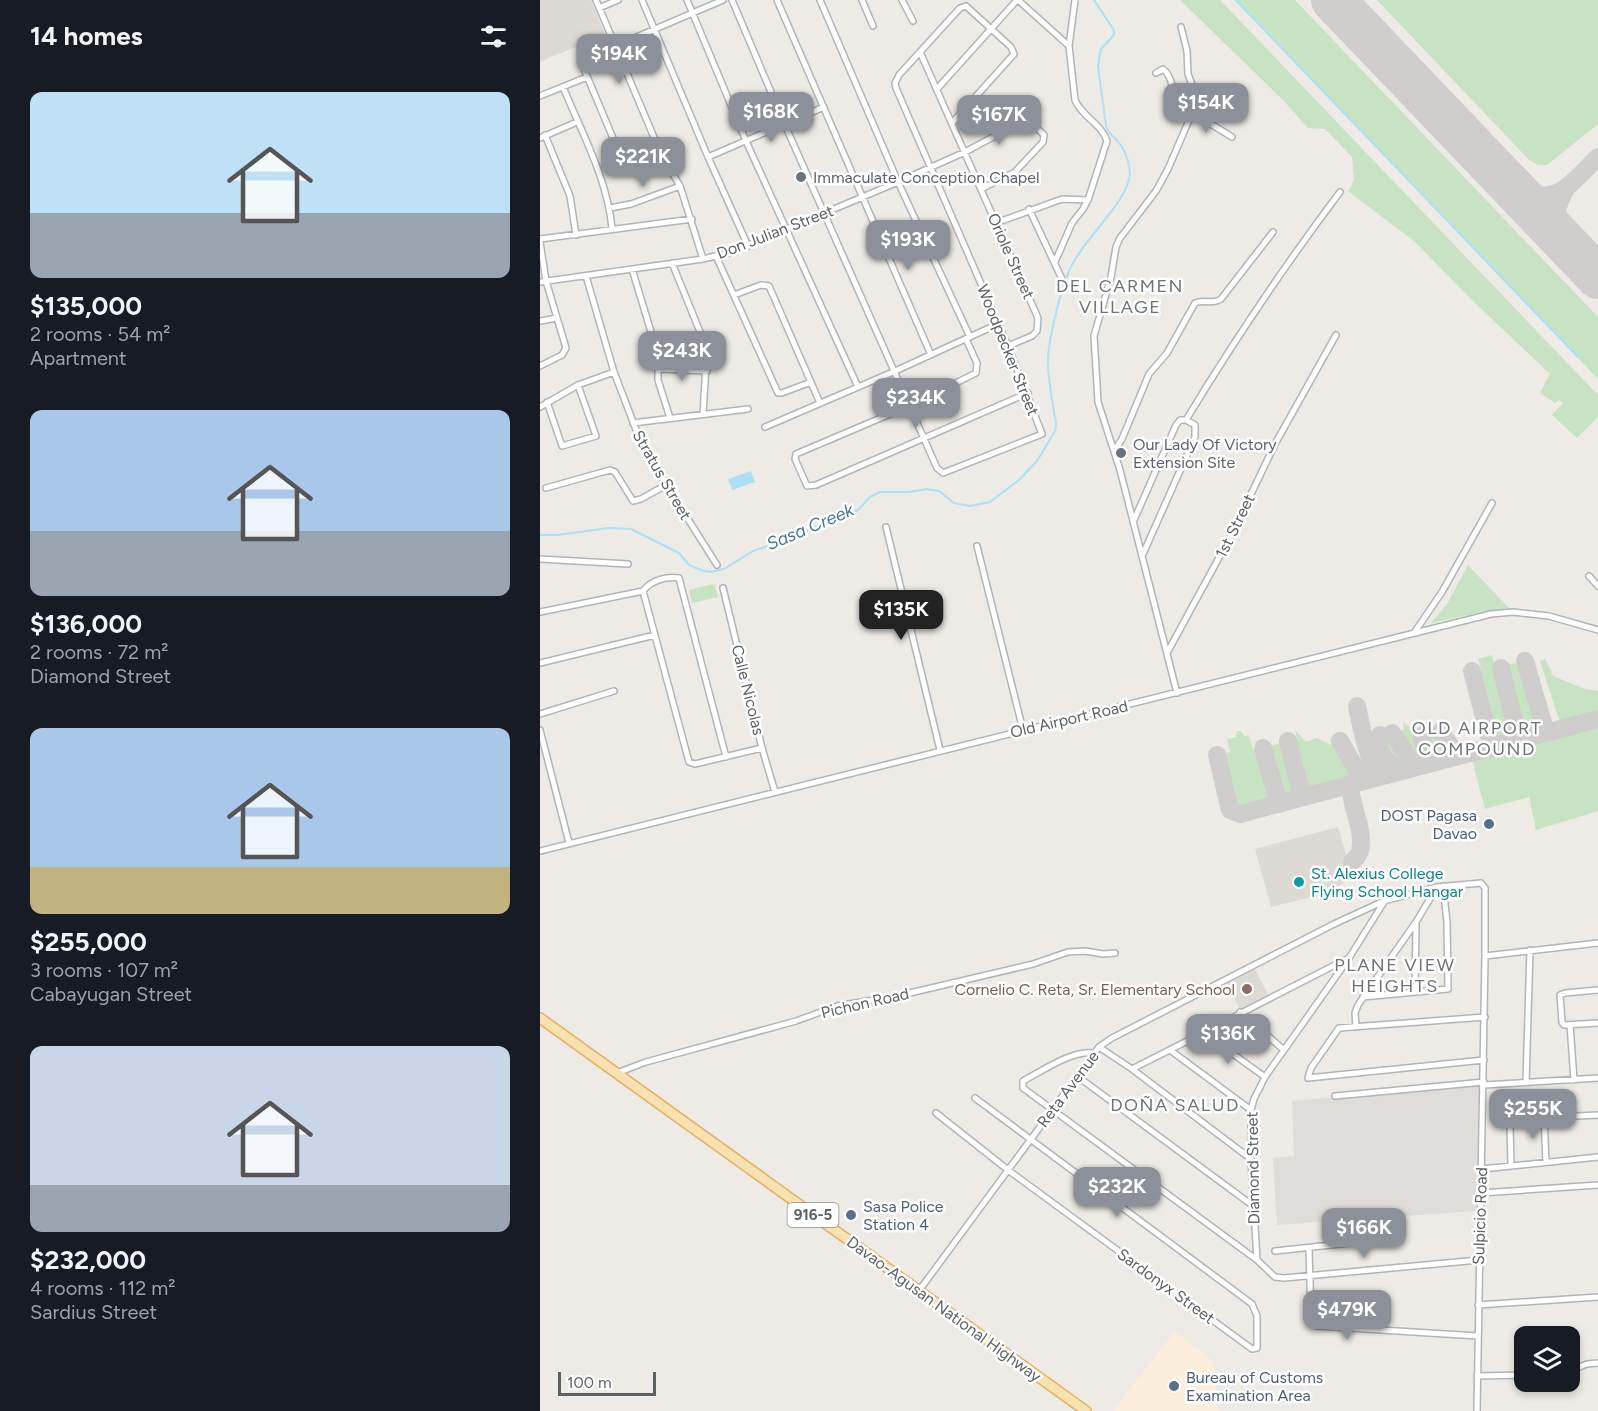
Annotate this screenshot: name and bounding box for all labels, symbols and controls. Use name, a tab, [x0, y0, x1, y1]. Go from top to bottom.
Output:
text: 14 homes	[30, 20, 143, 52]
icon: filters	[477, 20, 510, 53]
pin: $194K	[577, 34, 661, 85]
text: $194K	[590, 41, 648, 65]
pin: $154K	[1164, 83, 1248, 134]
text: $154K	[1177, 90, 1235, 114]
pin: $168K	[729, 92, 813, 143]
pin: $167K	[957, 95, 1041, 146]
text: $168K	[743, 99, 799, 123]
text: $167K	[971, 102, 1027, 126]
icon: home	[216, 131, 324, 239]
pin: $221K	[601, 137, 685, 188]
text: $221K	[615, 144, 671, 168]
place label: Immaculate Conception Chapel	[813, 168, 1040, 187]
marker: Immaculate Conception Chapel	[794, 170, 808, 184]
street label: Don Julian Street	[714, 201, 836, 263]
street label: Oriole Street	[984, 210, 1038, 302]
pin: $193K	[866, 220, 950, 271]
text: $193K	[880, 227, 936, 251]
district label: DEL CARMEN VILLAGE	[1056, 275, 1184, 318]
street label: Woodpecker Street	[973, 282, 1043, 418]
text: $135,000	[30, 290, 142, 322]
text: 2 rooms · 54 m²	[30, 322, 170, 346]
pin: $243K	[640, 331, 724, 382]
text: $243K	[652, 338, 712, 362]
text: Apartment	[30, 346, 127, 370]
pin: $234K	[874, 378, 958, 429]
text: $234K	[886, 385, 946, 409]
street label: Stratus Street	[629, 427, 695, 523]
place label: Our Lady Of Victory Extension Site	[1133, 435, 1277, 472]
marker: Our Lady Of Victory Extension Site	[1114, 446, 1128, 460]
icon: home	[216, 449, 324, 557]
street label: 1st Street	[1211, 491, 1259, 561]
water label: Sasa Creek	[763, 498, 858, 555]
pin: $135K	[859, 590, 943, 641]
text: $135K	[873, 597, 929, 621]
text: $136,000	[30, 608, 142, 640]
text: 2 rooms · 72 m²	[30, 640, 168, 664]
street label: Calle Nicolas	[728, 643, 768, 737]
text: Diamond Street	[30, 664, 171, 688]
street label: Old Airport Road	[1008, 696, 1130, 742]
district label: OLD AIRPORT COMPOUND	[1412, 717, 1542, 760]
icon: home	[216, 767, 324, 875]
place label: DOST Pagasa Davao	[1381, 806, 1477, 843]
marker: DOST Pagasa Davao	[1482, 817, 1496, 831]
place label: St. Alexius College Flying School Hangar	[1311, 864, 1464, 901]
marker: St. Alexius College Flying School Hangar	[1292, 875, 1306, 889]
text: $255,000	[30, 926, 147, 958]
district label: PLANE VIEW HEIGHTS	[1334, 954, 1456, 997]
text: 3 rooms · 107 m²	[30, 958, 178, 982]
place label: Cornelio C. Reta, Sr. Elementary School	[954, 980, 1235, 999]
text: Cabayugan Street	[30, 982, 192, 1006]
marker: Cornelio C. Reta, Sr. Elementary School	[1240, 982, 1254, 996]
street label: Pichon Road	[819, 984, 911, 1022]
pin: $136K	[1186, 1014, 1270, 1065]
text: $136K	[1200, 1021, 1256, 1045]
street label: Reta Avenue	[1033, 1047, 1103, 1131]
icon: home	[216, 1085, 324, 1193]
pin: $255K	[1491, 1089, 1575, 1140]
district label: DOÑA SALUD	[1110, 1094, 1240, 1116]
text: $255K	[1503, 1096, 1563, 1120]
street label: Diamond Street	[1243, 1111, 1263, 1225]
pin: $232K	[1075, 1167, 1159, 1218]
street label: Sulpicio Road	[1469, 1167, 1491, 1265]
text: $232K	[1088, 1174, 1146, 1198]
place label: Sasa Police Station 4	[863, 1197, 944, 1234]
road number: 916-5	[788, 1203, 838, 1227]
marker: Sasa Police Station 4	[844, 1208, 858, 1222]
pin: $166K	[1322, 1208, 1406, 1259]
text: $166K	[1336, 1215, 1392, 1239]
street label: Davao-Agusan National Highway	[843, 1232, 1045, 1386]
text: $232,000	[30, 1244, 146, 1276]
street label: Sardonyx Street	[1114, 1244, 1218, 1328]
text: 4 rooms · 112 m²	[30, 1276, 176, 1300]
pin: $479K	[1305, 1290, 1389, 1341]
text: $479K	[1317, 1297, 1377, 1321]
text: Sardius Street	[30, 1300, 157, 1324]
map controls	[1514, 1326, 1580, 1392]
button: layers	[1514, 1326, 1580, 1392]
place label: Bureau of Customs Examination Area	[1186, 1368, 1323, 1405]
scale bar	[558, 1369, 656, 1396]
text: 100 m	[567, 1373, 612, 1392]
marker: Bureau of Customs Examination Area	[1167, 1379, 1181, 1393]

